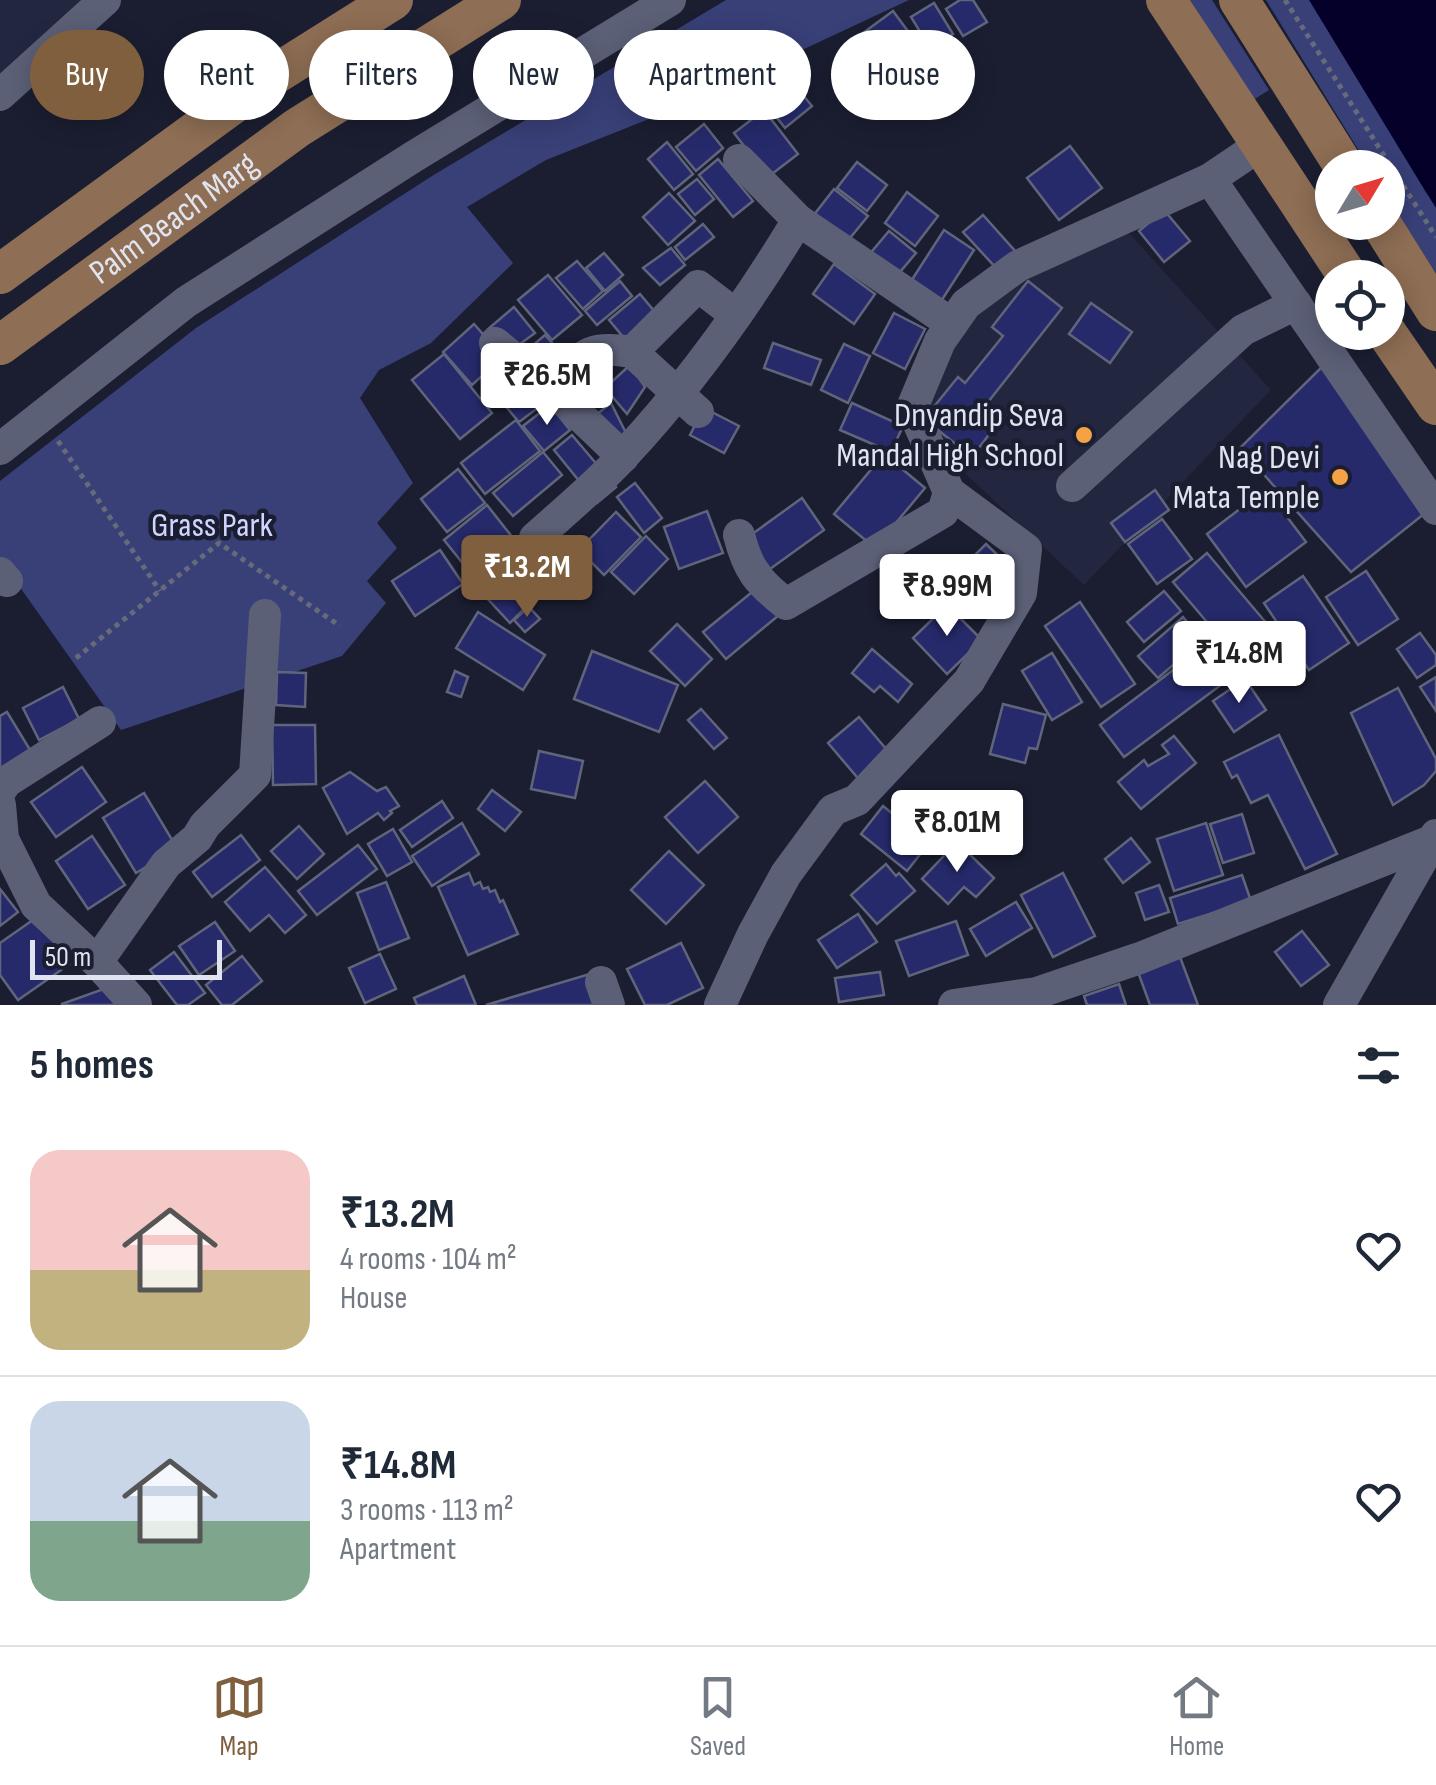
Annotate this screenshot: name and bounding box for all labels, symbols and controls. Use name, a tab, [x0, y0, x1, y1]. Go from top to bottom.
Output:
chip: Buy	[30, 30, 144, 120]
chip: Rent	[164, 30, 289, 120]
chip: Filters	[309, 30, 453, 120]
chip: New	[473, 30, 594, 120]
chip: Apartment	[614, 30, 811, 120]
chip: House	[831, 30, 975, 120]
street label: Palm Beach Marg	[81, 143, 266, 294]
north arrow	[1315, 150, 1405, 240]
map controls	[1315, 150, 1405, 350]
button: locate	[1315, 260, 1405, 350]
pin: ₹26.5M	[466, 343, 628, 428]
text: ₹26.5M	[503, 356, 591, 395]
place label: Dnyandip Seva Mandal High School	[836, 394, 1064, 477]
marker: Dnyandip Seva Mandal High School	[1073, 424, 1095, 446]
place label: Nag Devi Mata Temple	[1173, 436, 1320, 519]
marker: Nag Devi Mata Temple	[1329, 466, 1351, 488]
park label: Grass Park	[151, 504, 274, 547]
pin: ₹13.2M	[446, 535, 608, 620]
text: ₹13.2M	[483, 548, 571, 587]
pin: ₹8.99M	[866, 554, 1028, 639]
text: ₹8.99M	[902, 567, 992, 606]
pin: ₹14.8M	[1158, 621, 1320, 706]
text: ₹14.8M	[1195, 634, 1283, 673]
pin: ₹8.01M	[876, 790, 1038, 875]
text: ₹8.01M	[913, 803, 1001, 842]
scale bar	[30, 935, 222, 980]
text: 50 m	[45, 941, 91, 974]
icon: filters	[1351, 1038, 1406, 1093]
text: 5 homes	[30, 1040, 154, 1091]
text: ₹13.2M	[340, 1189, 455, 1240]
icon: home	[110, 1190, 230, 1310]
icon: heart	[1351, 1223, 1406, 1278]
text: 4 rooms · 104 m²	[340, 1240, 517, 1279]
text: House	[340, 1279, 407, 1318]
text: ₹14.8M	[340, 1440, 456, 1491]
icon: home	[110, 1441, 230, 1561]
icon: heart	[1351, 1474, 1406, 1529]
text: 3 rooms · 113 m²	[340, 1491, 514, 1530]
text: Apartment	[340, 1530, 456, 1569]
tab: Map	[212, 1670, 267, 1763]
tab: Saved	[690, 1670, 746, 1763]
tab: Home	[1169, 1670, 1224, 1763]

